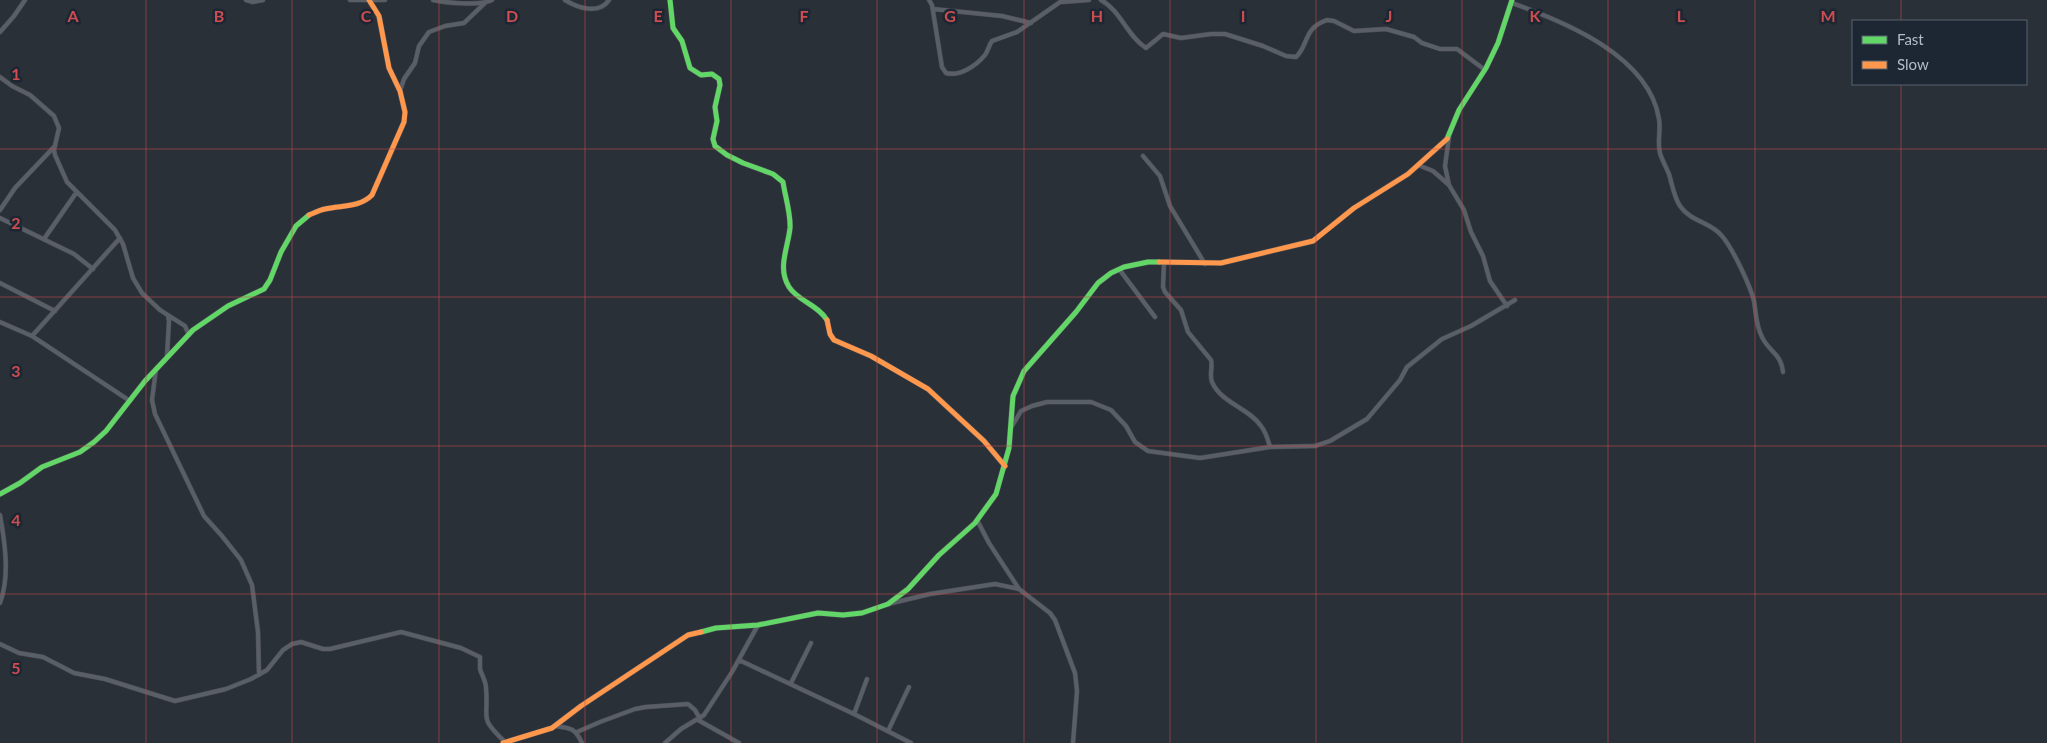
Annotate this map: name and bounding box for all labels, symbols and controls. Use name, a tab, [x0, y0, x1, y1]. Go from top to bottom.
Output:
text: A	[66, 6, 79, 25]
text: B	[214, 6, 224, 25]
text: C	[361, 6, 372, 25]
text: D	[506, 6, 518, 25]
text: E	[653, 6, 663, 25]
text: F	[799, 6, 809, 25]
text: G	[944, 6, 956, 25]
text: H	[1091, 6, 1103, 25]
text: I	[1241, 6, 1245, 25]
text: J	[1386, 6, 1392, 25]
text: K	[1530, 6, 1542, 25]
text: L	[1677, 6, 1686, 25]
text: M	[1820, 6, 1836, 25]
legend	[1852, 20, 2027, 85]
text: Fast	[1897, 30, 1924, 48]
text: Slow	[1897, 55, 1929, 73]
text: 1	[11, 64, 21, 83]
text: 2	[11, 213, 21, 232]
text: 3	[11, 361, 21, 380]
text: 4	[11, 510, 21, 529]
text: 5	[11, 658, 21, 677]

